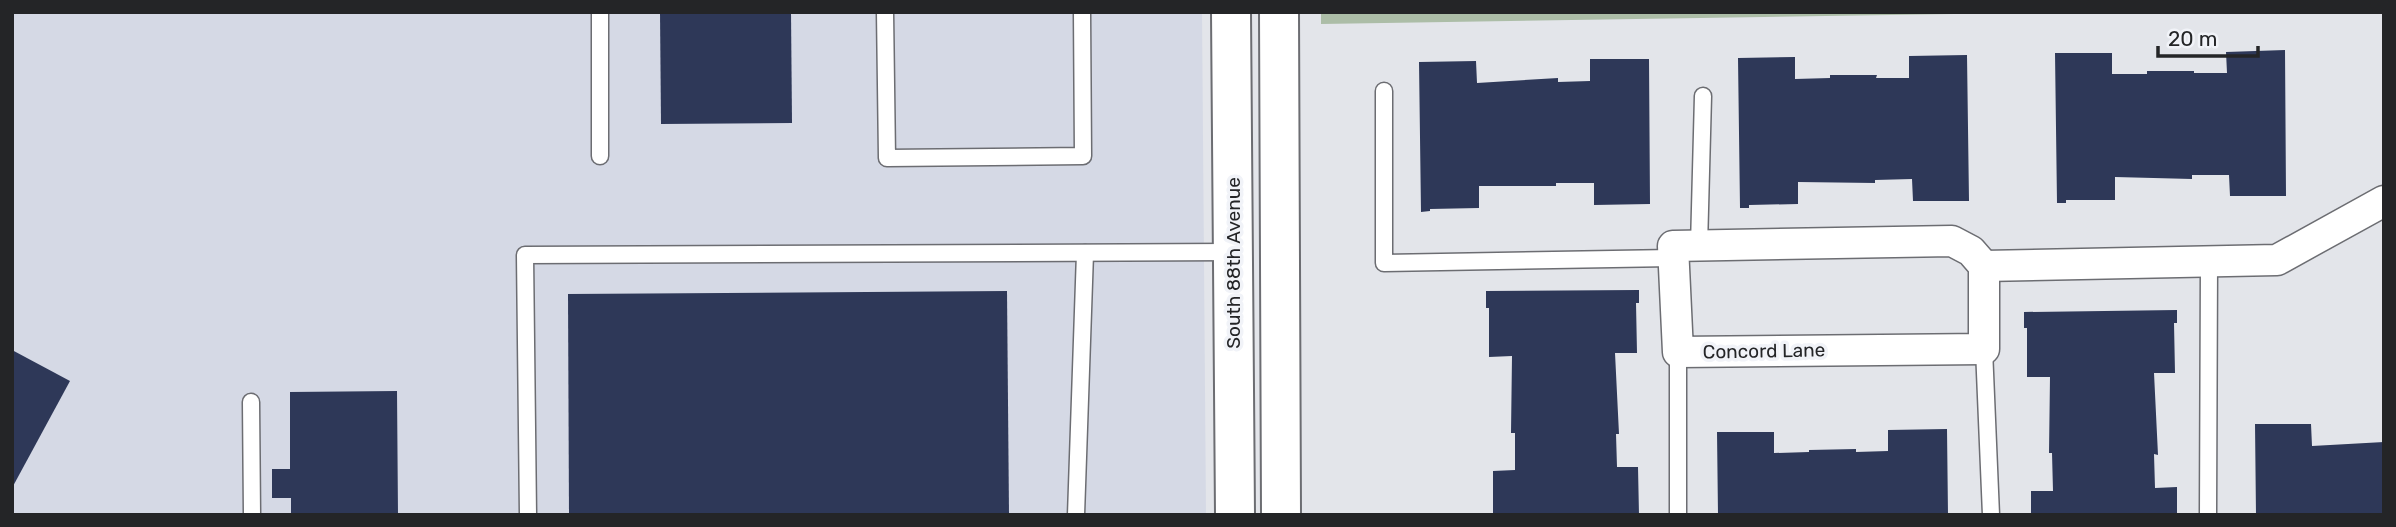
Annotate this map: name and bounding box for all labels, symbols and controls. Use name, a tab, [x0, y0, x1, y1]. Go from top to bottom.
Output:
scale bar	[2158, 14, 2258, 58]
text: 20 m	[2168, 26, 2217, 51]
street label: South 88th Avenue	[1222, 177, 1245, 349]
street label: Concord Lane	[1702, 338, 1826, 364]

